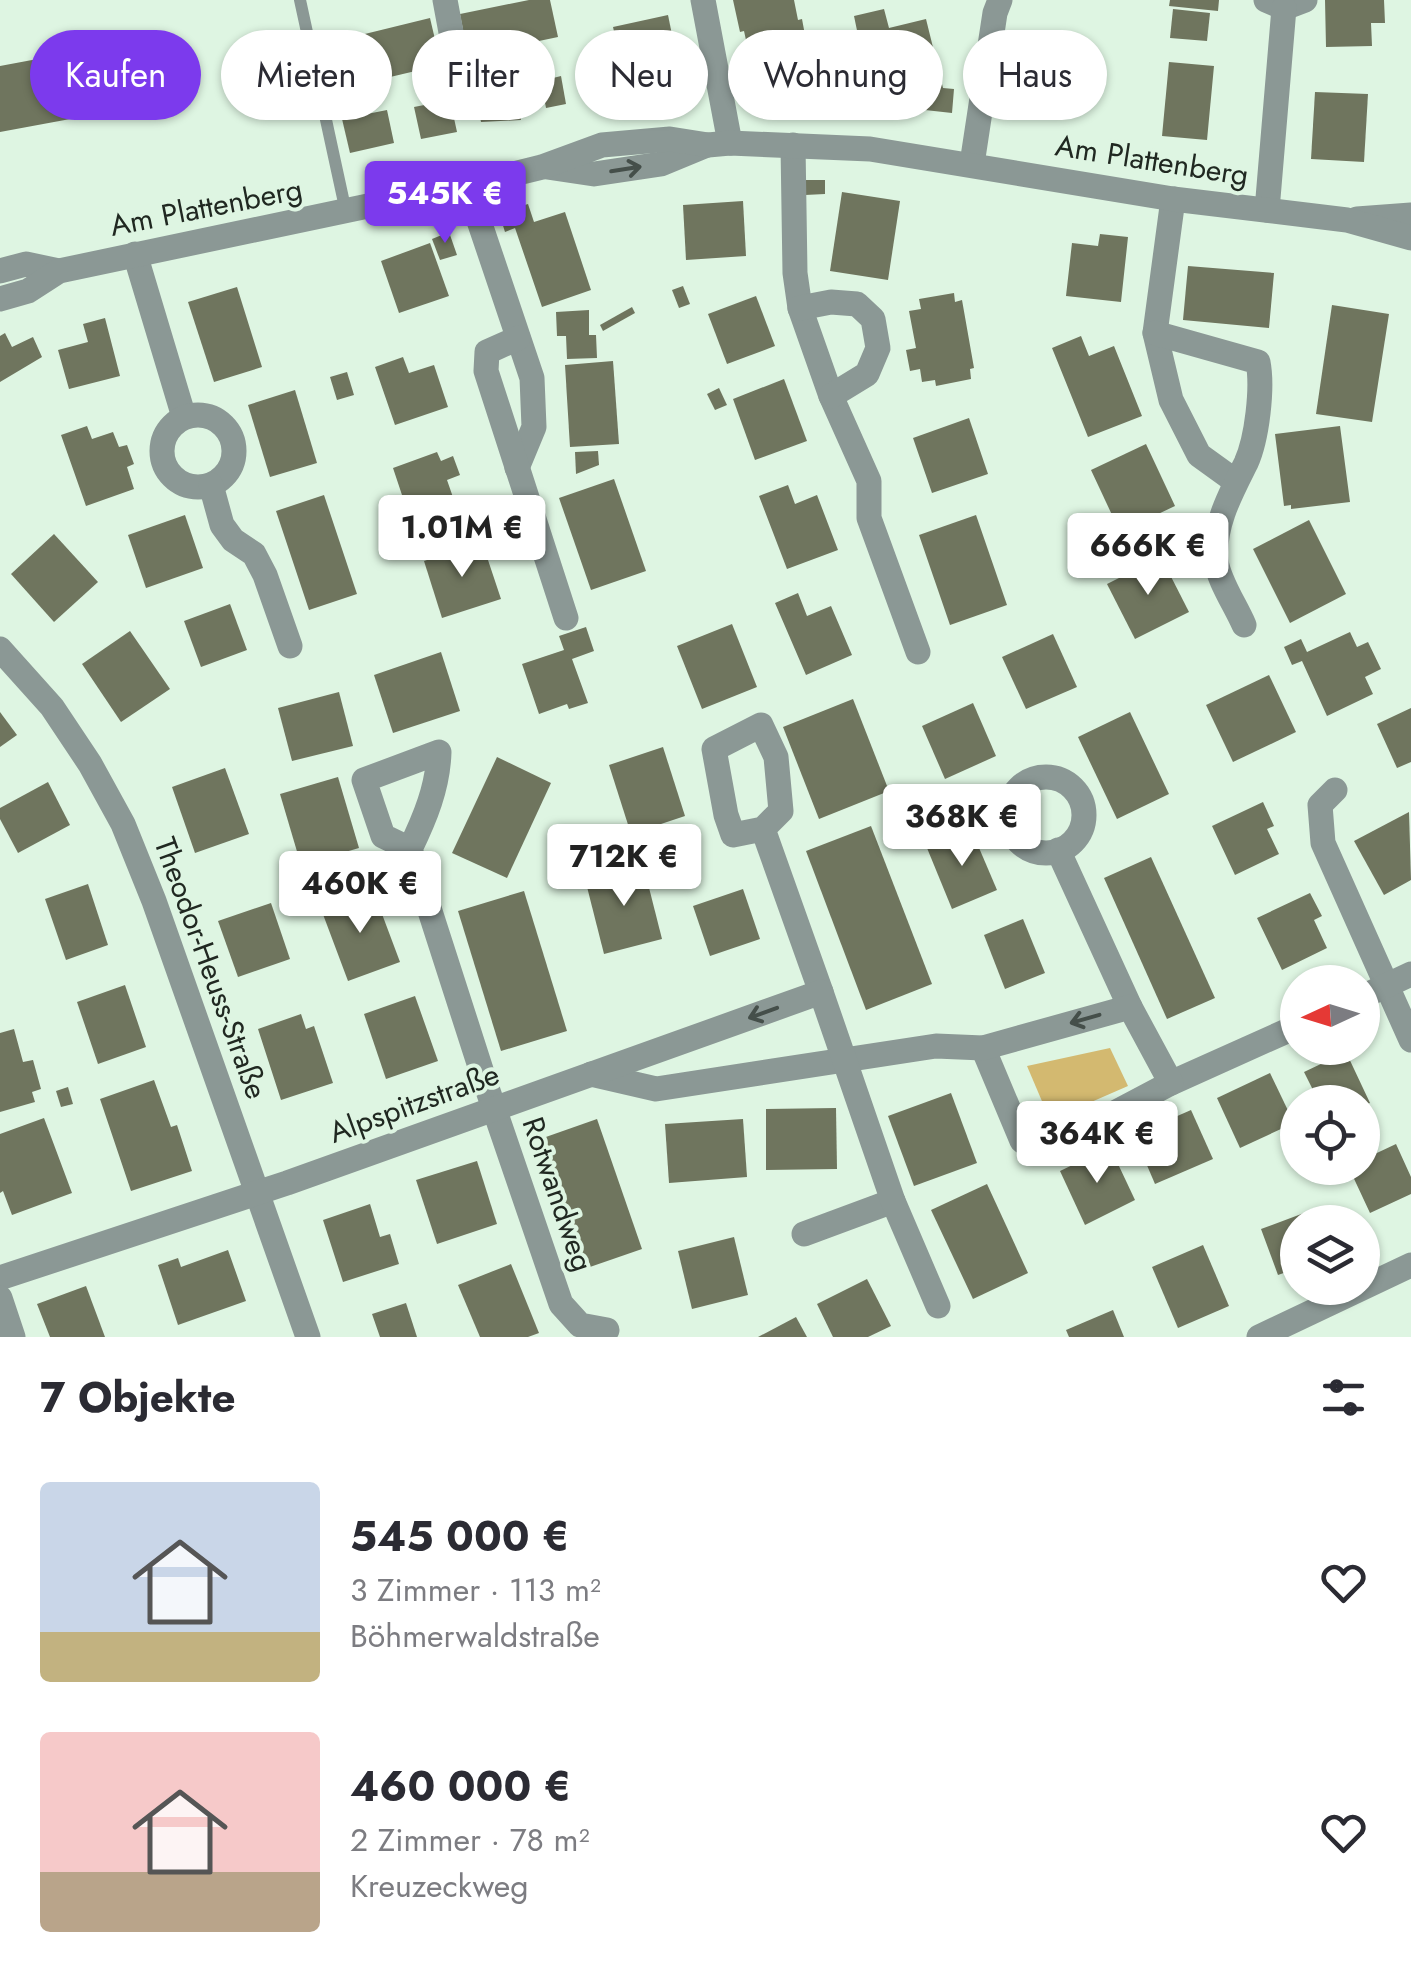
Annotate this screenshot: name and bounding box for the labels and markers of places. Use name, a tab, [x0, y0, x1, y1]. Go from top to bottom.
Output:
pin: 545K €	[364, 161, 526, 246]
pin: 1.01M €	[370, 495, 554, 580]
pin: 666K €	[1067, 513, 1229, 598]
pin: 368K €	[881, 784, 1043, 869]
pin: 712K €	[543, 824, 705, 909]
pin: 460K €	[279, 851, 441, 936]
pin: 364K €	[1016, 1101, 1178, 1186]

